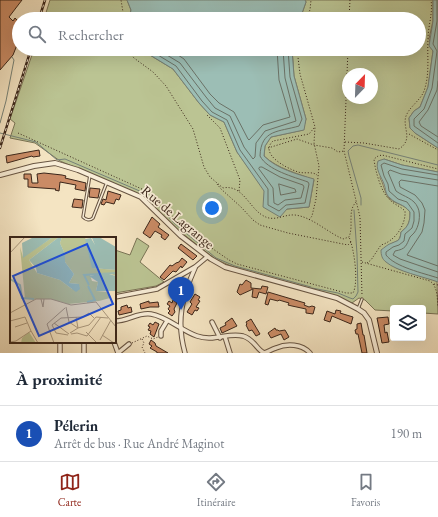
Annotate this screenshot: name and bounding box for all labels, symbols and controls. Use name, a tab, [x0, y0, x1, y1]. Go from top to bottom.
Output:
search box	[12, 12, 426, 56]
icon: search	[26, 23, 48, 45]
text: Rechercher	[58, 25, 124, 44]
north arrow	[342, 68, 378, 104]
street label: Rue de Lagrange	[138, 181, 219, 253]
your location	[202, 198, 222, 218]
inset map	[10, 237, 116, 343]
pin: 1	[168, 277, 194, 310]
map controls	[390, 305, 426, 341]
button: layers	[390, 305, 426, 341]
text: À proximité	[16, 368, 102, 390]
text: Pélerin	[54, 416, 98, 435]
text: 1	[26, 425, 32, 442]
text: 190 m	[391, 425, 422, 442]
text: Arrêt de bus · Rue André Maginot	[54, 435, 224, 452]
tab: Carte	[58, 471, 81, 509]
tab: Itinéraire	[197, 471, 235, 509]
tab: Favoris	[351, 471, 380, 509]

